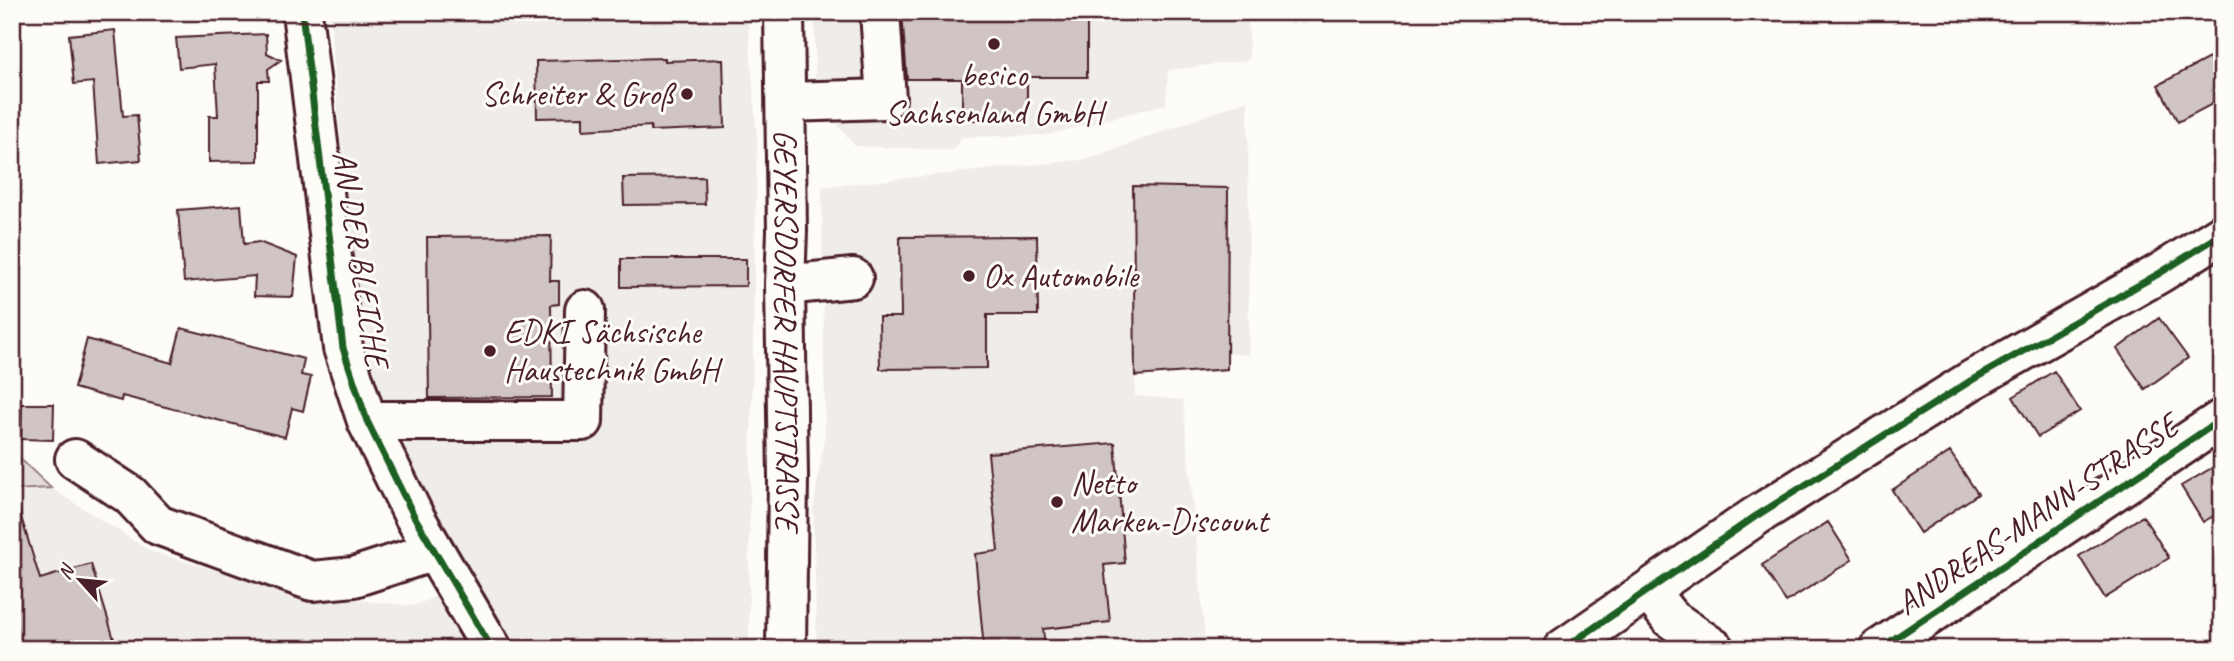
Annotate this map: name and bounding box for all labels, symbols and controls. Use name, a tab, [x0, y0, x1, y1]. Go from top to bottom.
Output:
marker: besico Sachsenland GmbH	[986, 36, 1002, 52]
place label: besico Sachsenland GmbH	[885, 54, 1107, 134]
place label: Schreiter & Groß	[481, 73, 678, 115]
marker: Schreiter & Groß	[679, 86, 695, 102]
street label: GEYERSDORFER HAUPTSTRASSE	[764, 129, 809, 535]
street label: AN DER BLEICHE	[323, 148, 399, 374]
place label: Ox Automobile	[983, 255, 1140, 297]
marker: Ox Automobile	[961, 268, 977, 284]
place label: EDKI Sächsische Haustechnik GmbH	[504, 311, 723, 391]
marker: EDKI Sächsische Haustechnik GmbH	[482, 343, 498, 359]
street label: ANDREAS-MANN-STRASSE	[1888, 402, 2189, 624]
place label: Netto Marken-Discount	[1071, 462, 1271, 542]
marker: Netto Marken-Discount	[1049, 494, 1065, 510]
north arrow	[46, 546, 116, 616]
text: N	[52, 559, 81, 583]

